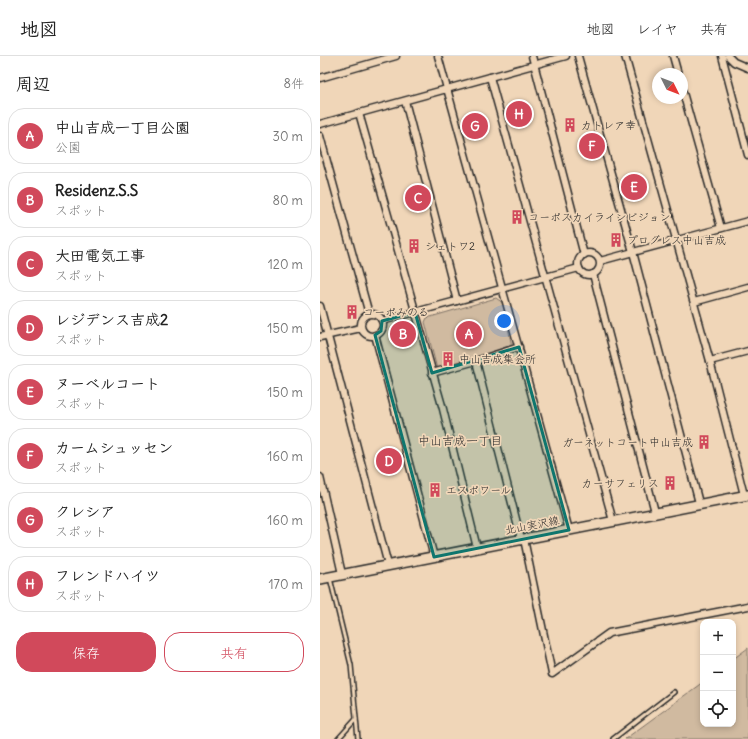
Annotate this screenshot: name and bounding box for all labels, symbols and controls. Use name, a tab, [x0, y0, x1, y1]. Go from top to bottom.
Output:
text: 地図	[20, 17, 58, 41]
text: 地図	[587, 20, 615, 38]
text: レイヤ	[637, 20, 678, 38]
text: 共有	[700, 20, 728, 38]
north arrow	[652, 68, 688, 104]
text: 周辺	[16, 73, 50, 95]
text: 8件	[284, 75, 304, 92]
pin: H	[506, 99, 532, 129]
pin: G	[462, 111, 488, 141]
building icon: カトレア幸	[562, 117, 578, 133]
text: 中山吉成一丁目公園	[55, 118, 190, 137]
place label: カトレア幸	[581, 118, 636, 132]
text: A	[26, 128, 34, 145]
text: 30 m	[273, 128, 303, 145]
pin: F	[579, 131, 605, 161]
text: 公園	[55, 139, 81, 156]
pin: E	[621, 172, 647, 202]
text: Residenz.S.S	[55, 181, 138, 200]
pin: C	[405, 183, 431, 213]
text: B	[26, 192, 34, 209]
text: 80 m	[272, 192, 303, 209]
text: スポット	[55, 202, 107, 219]
building icon: コーポスカイラインピジョン	[509, 209, 525, 225]
place label: コーポスカイラインピジョン	[528, 210, 671, 224]
building icon: プログレス中山吉成	[608, 232, 624, 248]
place label: プログレス中山吉成	[627, 233, 726, 247]
building icon: シェトワ2	[406, 238, 422, 254]
place label: シェトワ2	[425, 239, 475, 253]
text: 大田電気工事	[55, 246, 145, 265]
text: C	[26, 256, 34, 273]
text: 120 m	[268, 256, 303, 273]
text: スポット	[55, 267, 107, 284]
building icon: コーポみのる	[344, 304, 360, 320]
place label: コーポみのる	[363, 305, 429, 319]
text: レジデンス吉成2	[55, 310, 168, 329]
your location	[494, 311, 514, 331]
pin: B	[390, 319, 416, 349]
pin: A	[456, 319, 482, 349]
text: D	[25, 320, 35, 337]
text: 150 m	[267, 320, 303, 337]
text: スポット	[55, 331, 107, 348]
building icon: 中山吉成集会所	[440, 351, 456, 367]
place label: 中山吉成集会所	[459, 352, 536, 366]
text: ヌーベルコート	[55, 374, 160, 393]
text: E	[26, 384, 34, 401]
text: 150 m	[267, 384, 303, 401]
text: スポット	[55, 395, 107, 412]
district label: 中山吉成一丁目	[418, 433, 502, 448]
building icon: ガーネットコート中山吉成	[696, 434, 712, 450]
place label: ガーネットコート中山吉成	[562, 435, 693, 449]
text: カームシュッセン	[55, 438, 173, 457]
pin: D	[376, 446, 402, 476]
text: F	[26, 448, 34, 465]
text: 160 m	[267, 448, 303, 465]
text: スポット	[55, 459, 107, 476]
building icon: カーサフェリス	[662, 475, 678, 491]
place label: カーサフェリス	[582, 476, 659, 490]
building icon: エスポワール	[427, 482, 443, 498]
place label: エスポワール	[446, 483, 511, 497]
text: クレシア	[55, 502, 115, 521]
text: G	[25, 512, 35, 529]
text: 160 m	[267, 512, 303, 529]
street label: 北山実沢線	[504, 513, 560, 537]
text: スポット	[55, 523, 107, 540]
text: フレンドハイツ	[55, 566, 160, 585]
text: H	[25, 576, 35, 593]
text: 170 m	[268, 576, 303, 593]
text: スポット	[55, 587, 107, 604]
map controls	[700, 619, 736, 727]
button: +	[700, 619, 736, 655]
button: 保存	[16, 632, 156, 672]
button: 共有	[164, 632, 304, 672]
button: −	[700, 655, 736, 691]
button: locate	[700, 691, 736, 727]

